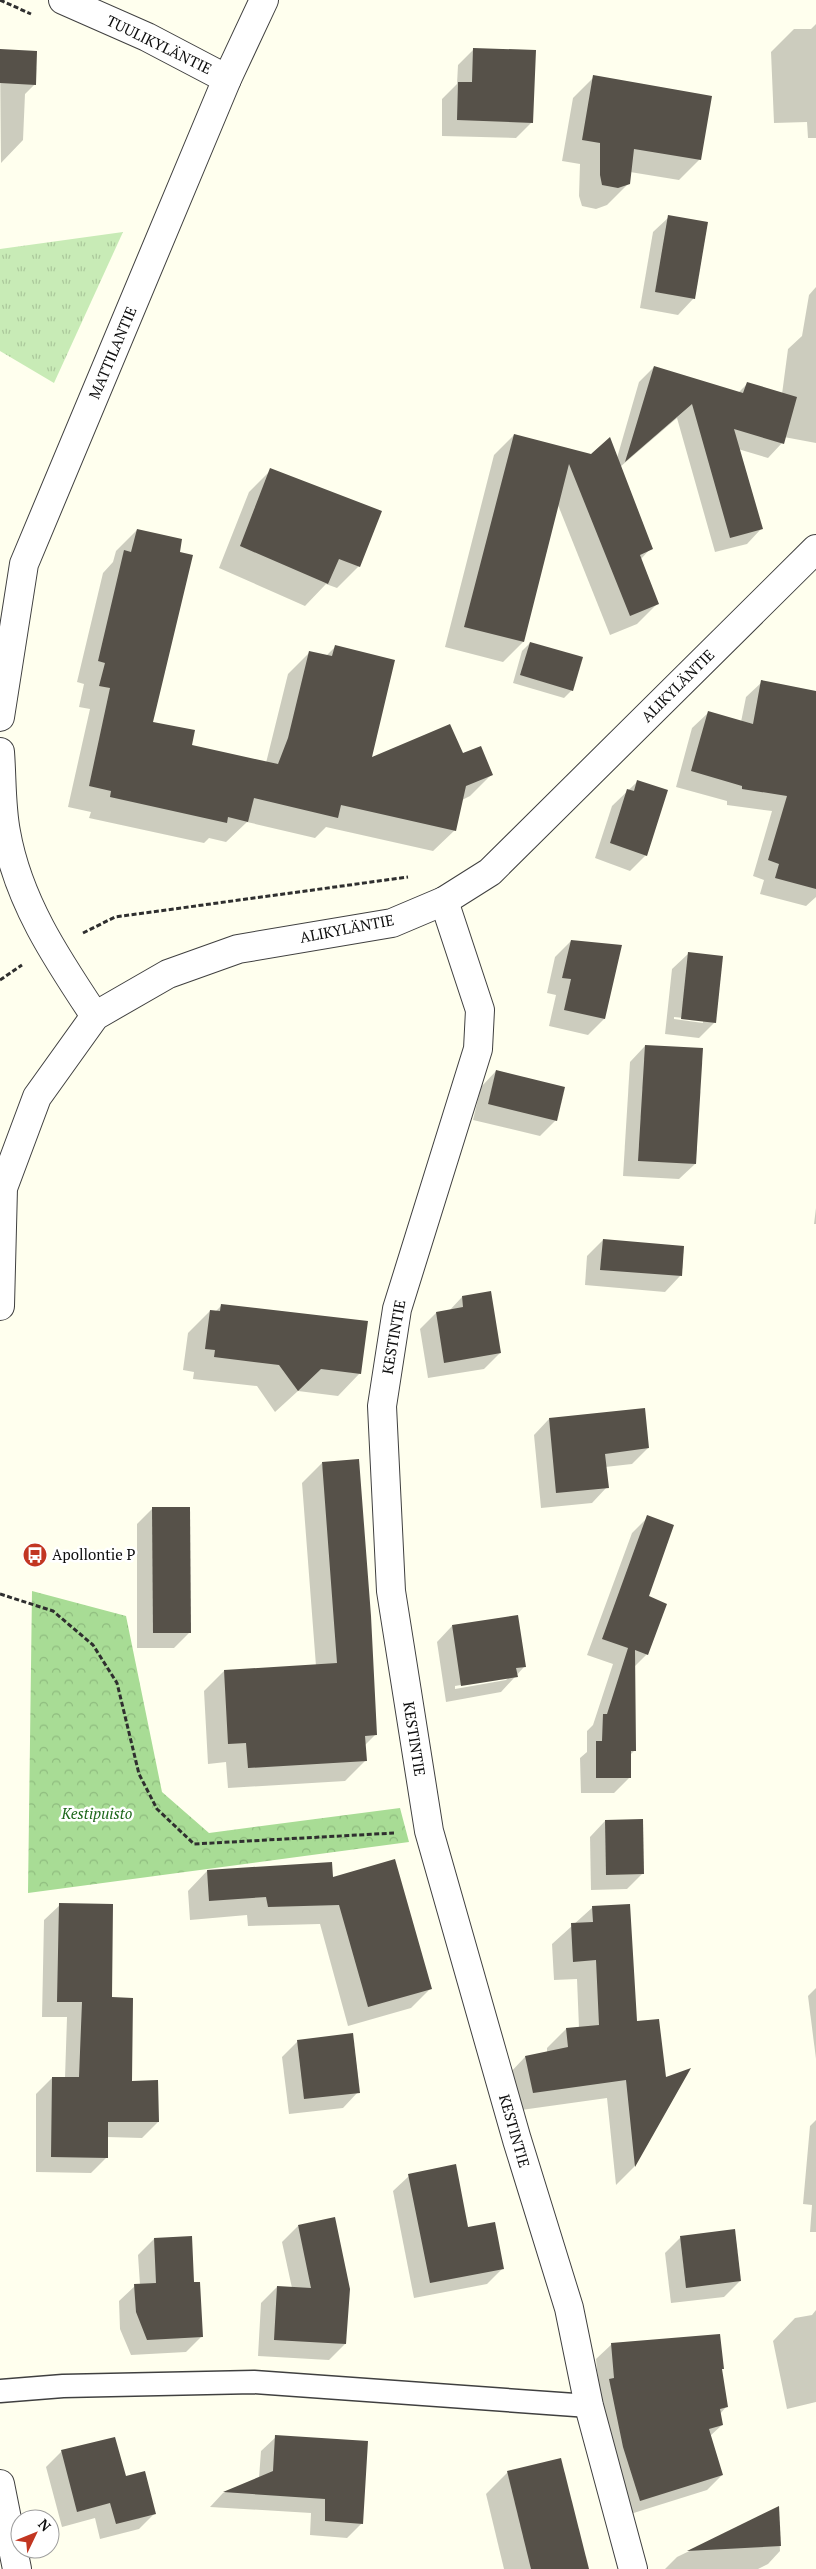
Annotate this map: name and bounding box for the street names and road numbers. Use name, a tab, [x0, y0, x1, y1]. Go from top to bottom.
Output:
street label: TUULIKYLÄNTIE	[104, 10, 215, 78]
street label: MATTILANTIE	[84, 303, 141, 402]
street label: ALIKYLÄNTIE	[636, 644, 718, 726]
street label: ALIKYLÄNTIE	[298, 909, 396, 947]
street label: KESTINTIE	[377, 1298, 409, 1376]
street label: KESTINTIE	[399, 1700, 431, 1778]
street label: KESTINTIE	[495, 2092, 535, 2170]

